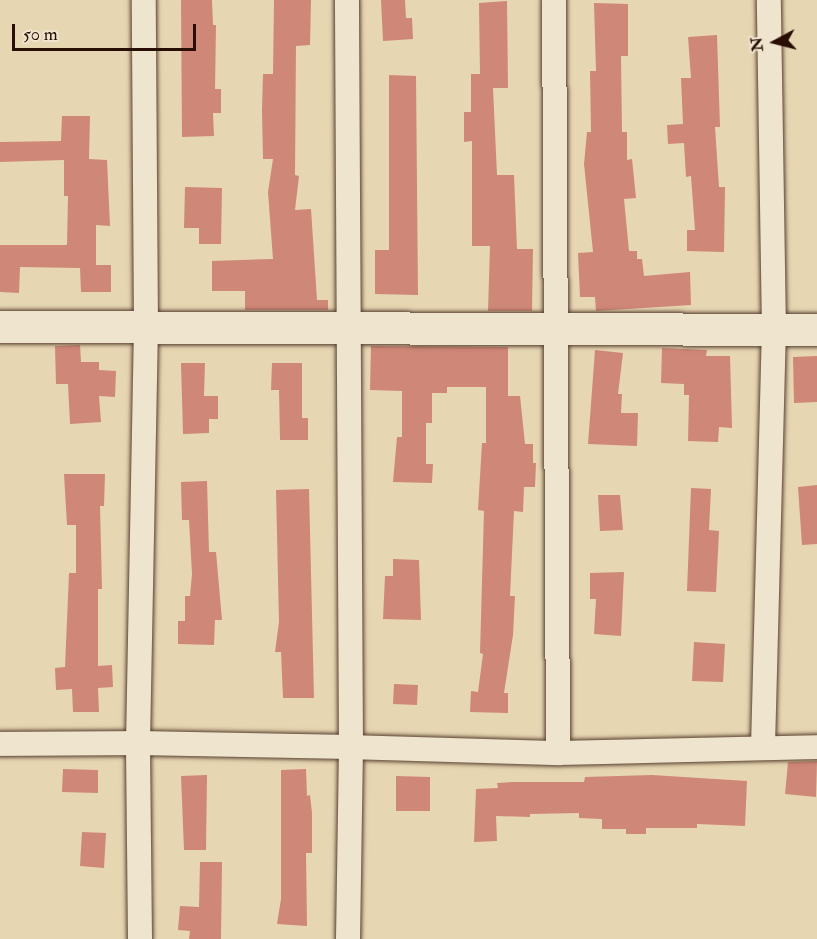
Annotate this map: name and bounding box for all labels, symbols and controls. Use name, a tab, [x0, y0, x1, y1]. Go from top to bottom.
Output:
scale bar	[15, 12, 200, 50]
north arrow	[745, 12, 805, 72]
text: 50 m	[23, 23, 58, 46]
text: N	[746, 36, 768, 53]

